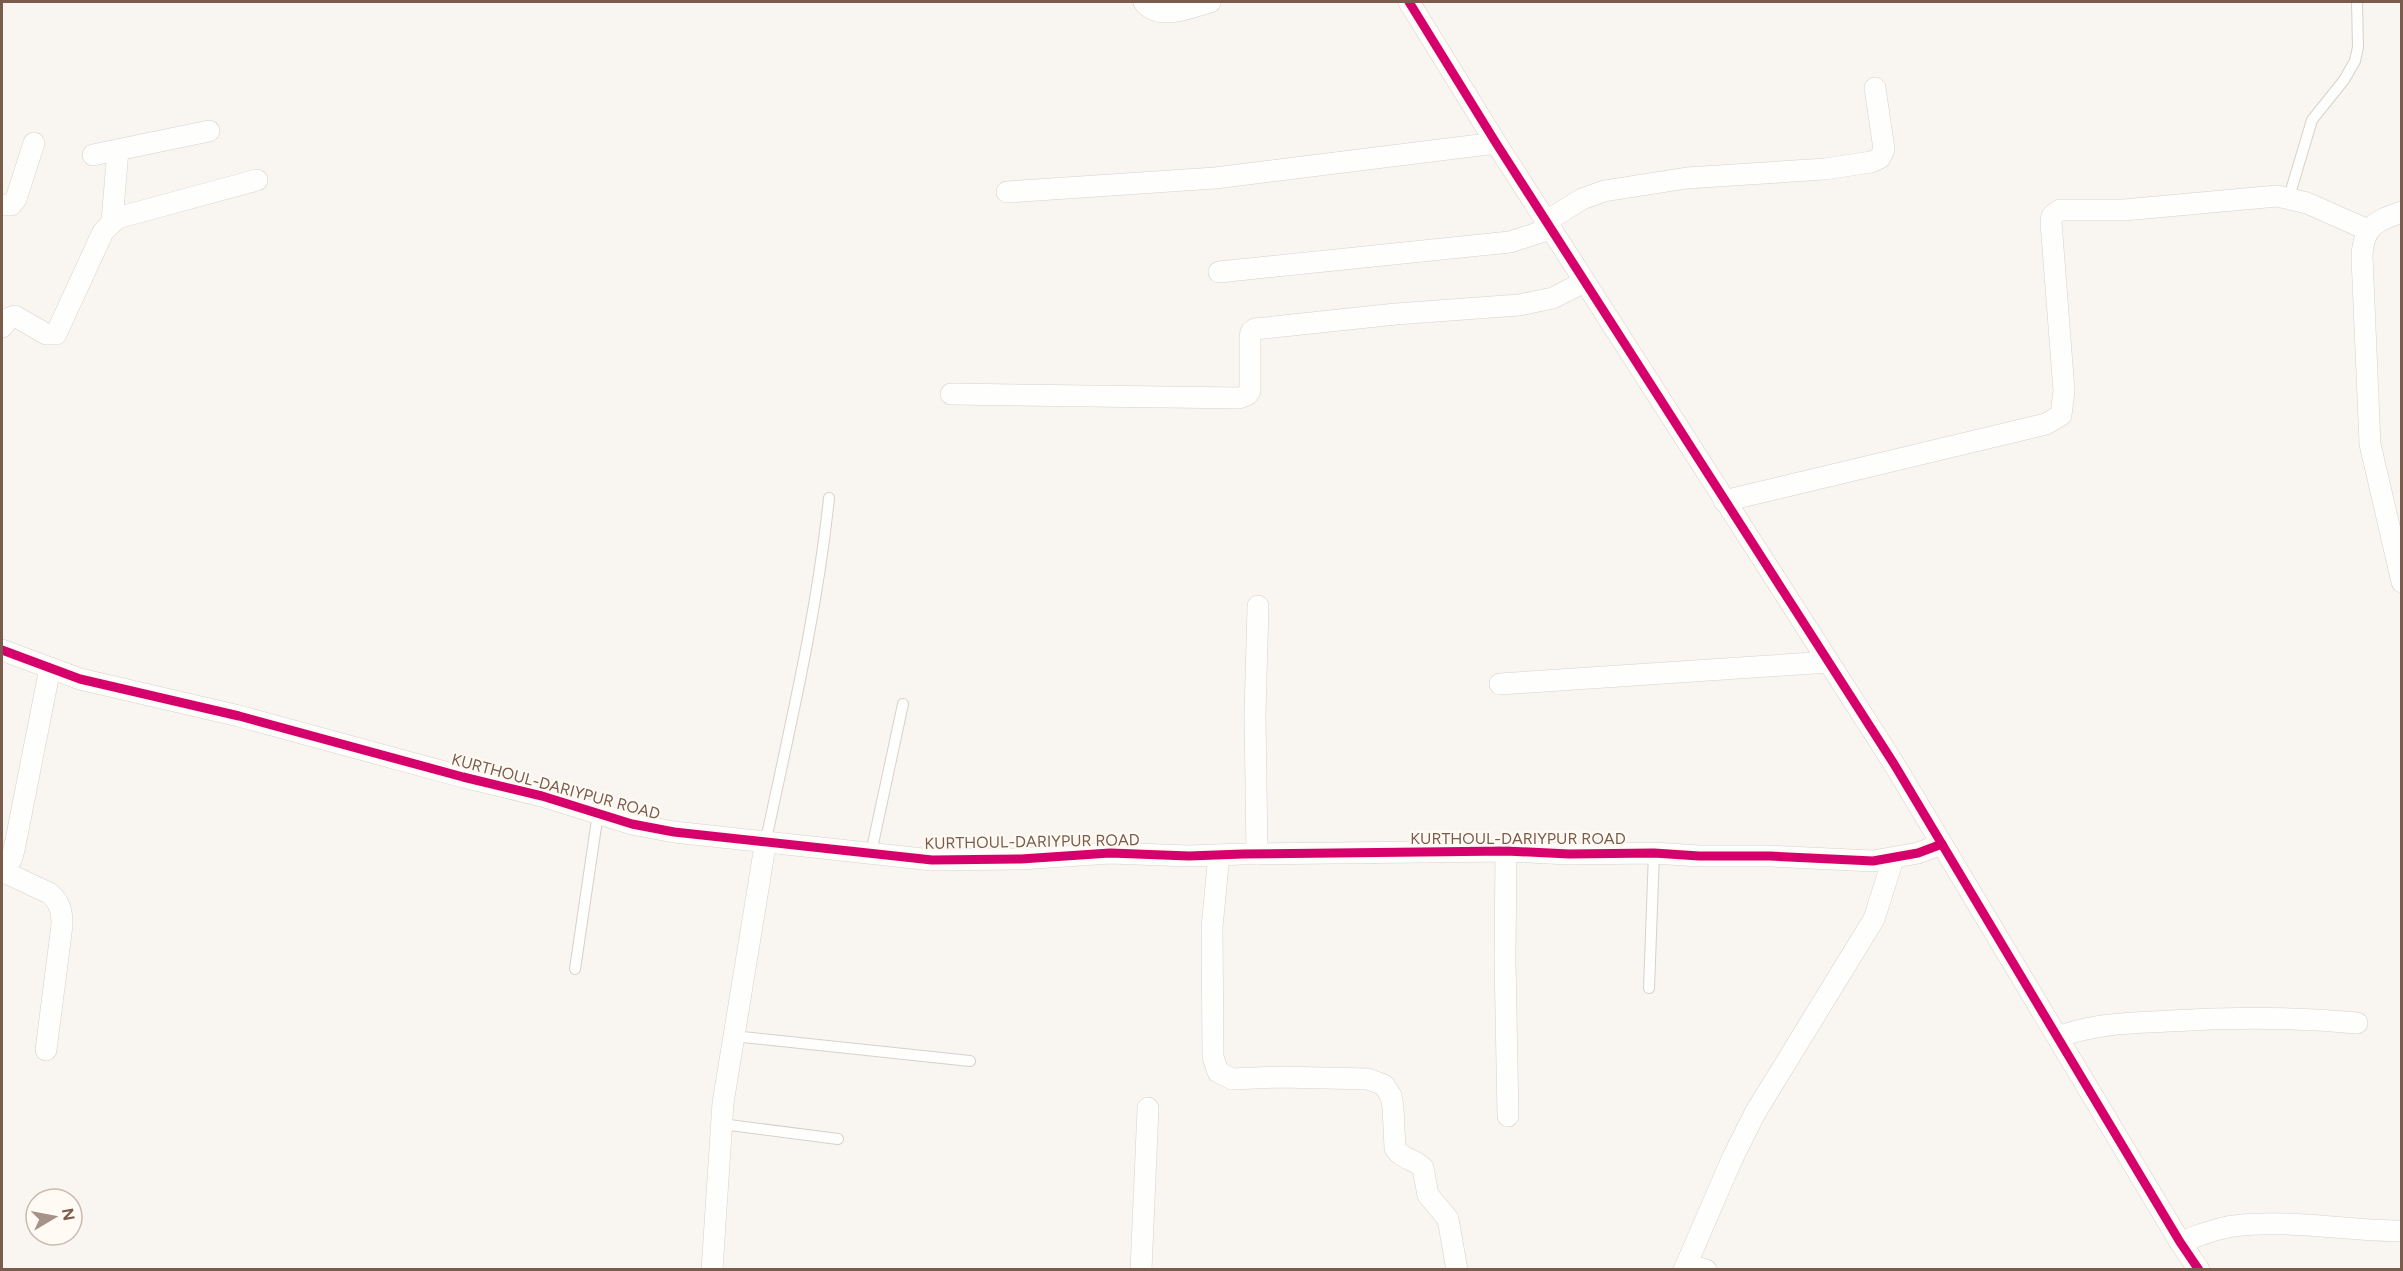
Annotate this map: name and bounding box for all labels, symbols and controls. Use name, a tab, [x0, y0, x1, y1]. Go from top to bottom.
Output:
street label: KURTHOUL-DARIYPUR ROAD	[449, 749, 662, 824]
street label: KURTHOUL-DARIYPUR ROAD	[1410, 829, 1626, 848]
street label: KURTHOUL-DARIYPUR ROAD	[924, 830, 1140, 853]
north arrow	[24, 1187, 84, 1247]
text: N	[58, 1207, 79, 1222]

